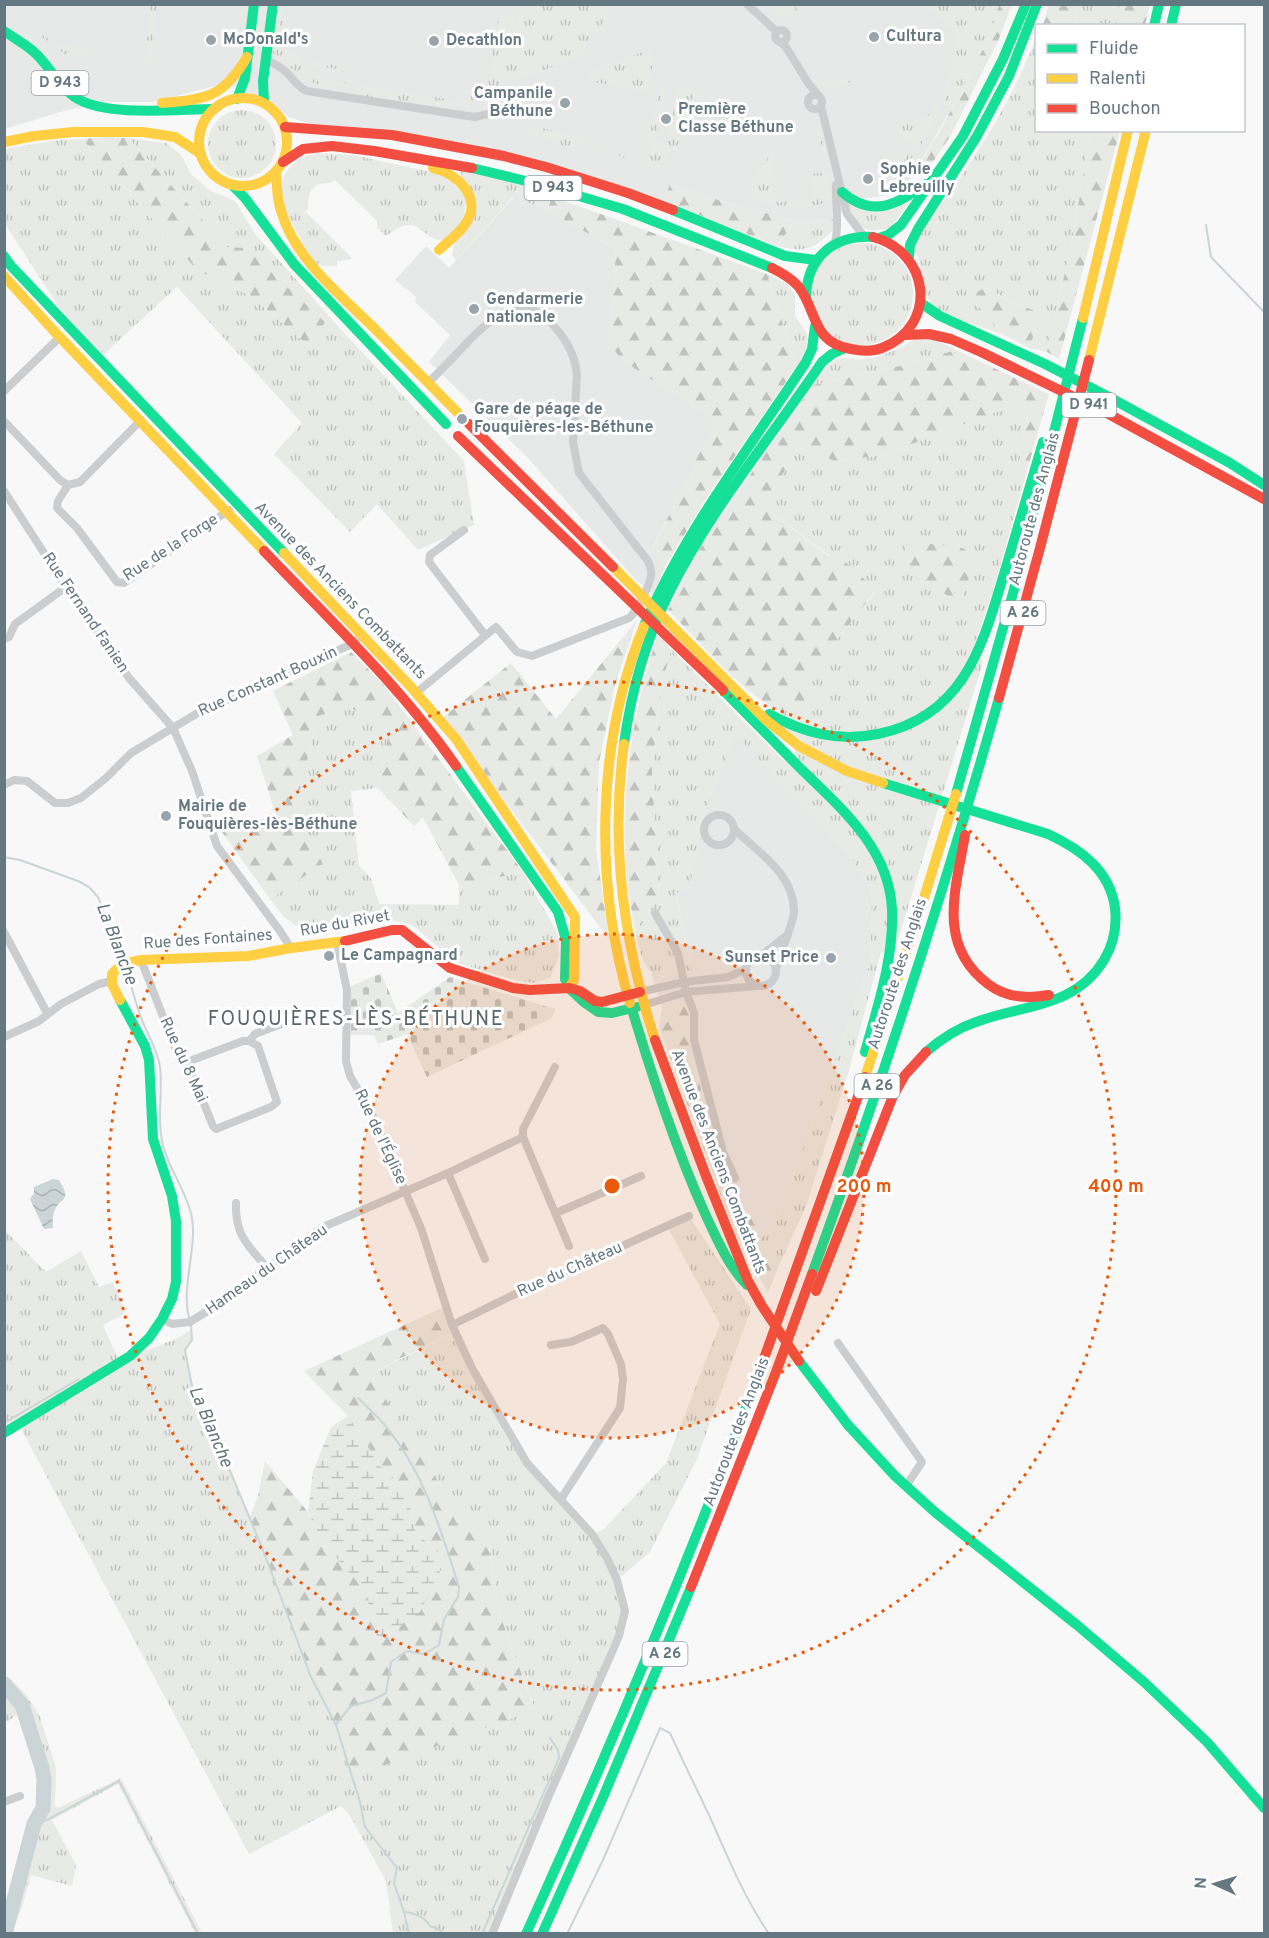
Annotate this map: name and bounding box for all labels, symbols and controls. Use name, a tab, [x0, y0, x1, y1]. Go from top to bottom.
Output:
legend	[1035, 24, 1245, 132]
place label: Cultura	[886, 27, 942, 47]
place label: McDonald's	[223, 30, 309, 50]
marker: Cultura	[867, 30, 881, 44]
place label: Decathlon	[446, 31, 522, 51]
marker: McDonald's	[204, 33, 218, 47]
marker: Decathlon	[427, 34, 441, 48]
text: Fluide	[1089, 38, 1138, 61]
text: Ralenti	[1089, 68, 1146, 91]
road number: D 943	[32, 71, 88, 95]
place label: Campanile Béthune	[474, 84, 553, 122]
marker: Campanile Béthune	[558, 96, 572, 110]
text: Bouchon	[1089, 98, 1161, 121]
place label: Première Classe Béthune	[678, 100, 794, 138]
marker: Première Classe Béthune	[659, 112, 673, 126]
place label: Sophie Lebreuilly	[880, 160, 955, 198]
marker: Sophie Lebreuilly	[861, 172, 875, 186]
road number: D 943	[524, 176, 582, 200]
place label: Gendarmerie nationale	[486, 290, 583, 328]
marker: Gendarmerie nationale	[467, 302, 481, 316]
road number: D 941	[1062, 393, 1116, 417]
place label: Gare de péage de Fouquières-les-Béthune	[474, 400, 653, 438]
marker: Gare de péage de Fouquières-les-Béthune	[455, 412, 469, 426]
street label: Autoroute des Anglais	[1005, 430, 1065, 588]
street label: Avenue des Anciens Combattants	[250, 498, 430, 684]
street label: Rue de la Forge	[120, 510, 222, 586]
street label: Rue Fernand Fanien	[37, 549, 133, 677]
road number: A 26	[1000, 601, 1046, 625]
street label: Rue Constant Bouxin	[195, 642, 341, 722]
place label: Mairie de Fouquières-lès-Béthune	[178, 797, 358, 835]
marker: Mairie de Fouquières-lès-Béthune	[159, 809, 173, 823]
street label: Autoroute des Anglais	[864, 896, 932, 1052]
water label: La Blanche	[90, 900, 142, 989]
street label: Rue du Rivet	[299, 906, 391, 942]
street label: Rue des Fontaines	[143, 926, 273, 954]
place label: Le Campagnard	[341, 946, 458, 966]
place label: Sunset Price	[725, 948, 819, 968]
marker: Le Campagnard	[322, 949, 336, 963]
marker: Sunset Price	[824, 951, 838, 965]
district label: FOUQUIÈRES-LÈS-BÉTHUNE	[208, 1005, 504, 1033]
street label: Rue du 8 Mai	[155, 1014, 211, 1106]
street label: Avenue des Anciens Combattants	[666, 1047, 770, 1277]
road number: A 26	[854, 1074, 900, 1098]
street label: Rue de l'Église	[349, 1085, 413, 1188]
centre of rings	[602, 1176, 622, 1196]
text: 200 m	[836, 1176, 892, 1199]
text: 400 m	[1088, 1176, 1144, 1199]
street label: Hameau du Château	[202, 1220, 332, 1320]
street label: Rue du Château	[514, 1238, 626, 1302]
street label: Autoroute des Anglais	[699, 1355, 775, 1509]
water label: La Blanche	[183, 1383, 238, 1472]
road number: A 26	[642, 1642, 688, 1666]
north arrow	[1185, 1854, 1245, 1914]
text: N	[1192, 1877, 1212, 1890]

